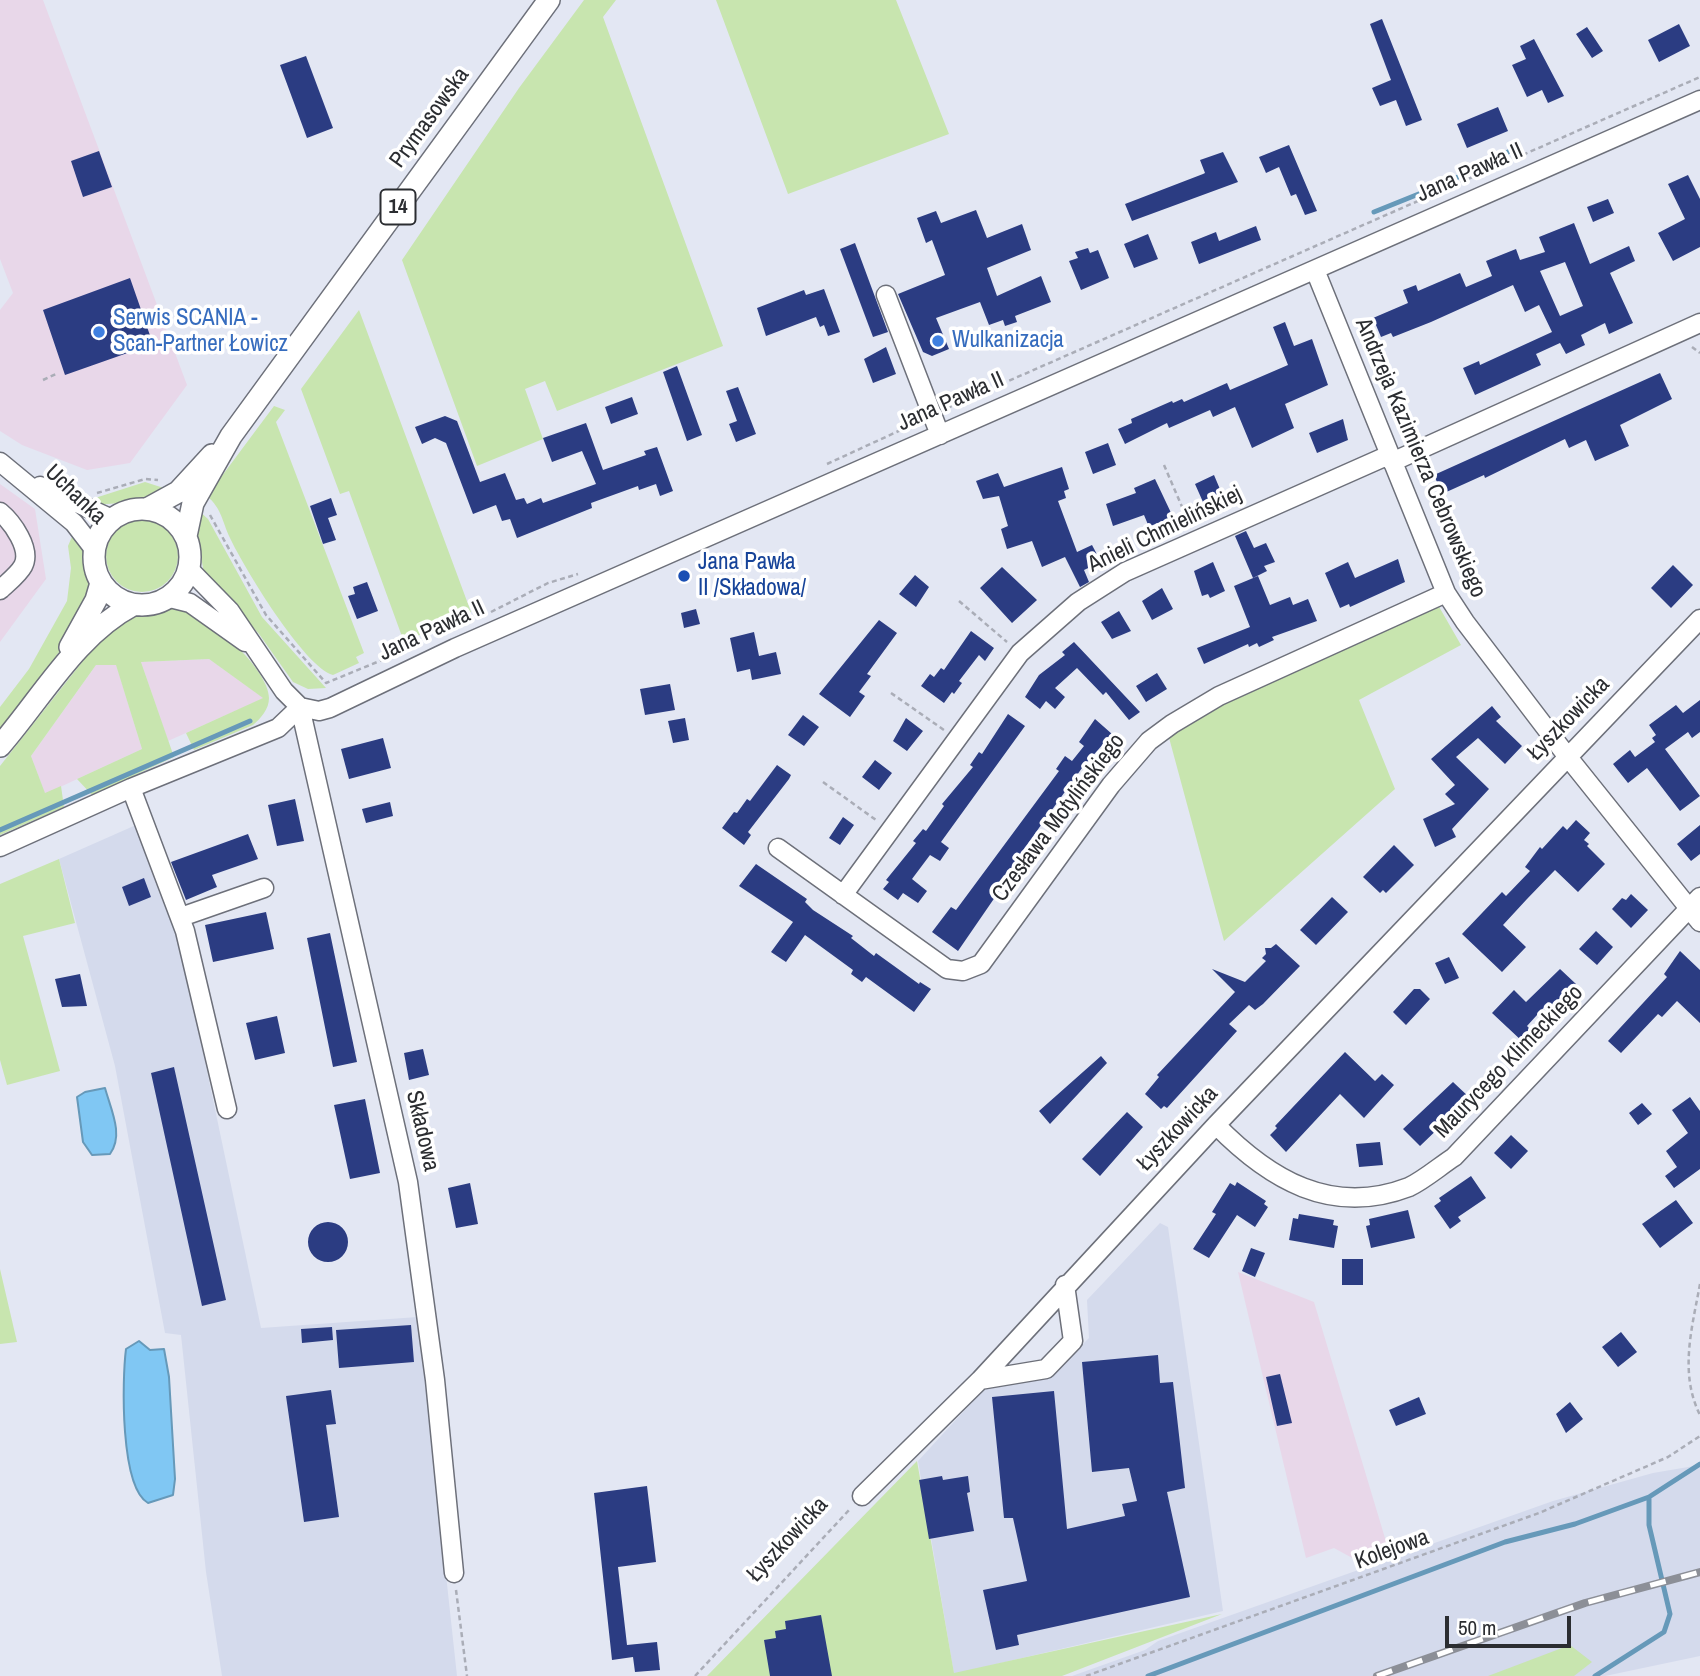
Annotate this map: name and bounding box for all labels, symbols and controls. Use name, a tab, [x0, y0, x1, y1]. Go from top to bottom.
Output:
street label: Prymasowska	[384, 62, 476, 174]
street label: Jana Pawła II	[1413, 137, 1527, 209]
road number: 14	[380, 190, 416, 224]
place label: Serwis SCANIA - Scan-Partner Łowicz	[113, 305, 288, 359]
street label: Andrzeja Kazimierza Cebrowskiego	[1349, 314, 1491, 602]
marker: Serwis SCANIA - Scan-Partner Łowicz	[91, 324, 107, 340]
place label: Wulkanizacja	[952, 327, 1064, 355]
marker: Wulkanizacja	[930, 333, 946, 349]
street label: Jana Pawła II	[894, 366, 1008, 438]
street label: Uchanka	[39, 459, 111, 531]
street label: Anieli Chmielińskiej	[1084, 481, 1246, 579]
place label: Jana Pawła II /Składowa/	[698, 549, 806, 603]
marker: Jana Pawła II /Składowa/	[676, 568, 692, 584]
street label: Jana Pawła II	[375, 595, 489, 667]
street label: Łyszkowicka	[1522, 671, 1616, 767]
street label: Czesława Motylińskiego	[987, 728, 1131, 908]
street label: Maurycego Klimeckiego	[1429, 980, 1589, 1144]
street label: Łyszkowicka	[1132, 1081, 1224, 1177]
street label: Składowa	[399, 1088, 445, 1174]
street label: Łyszkowicka	[742, 1492, 834, 1588]
street label: Kolejowa	[1351, 1524, 1433, 1576]
scale bar	[1448, 1602, 1574, 1646]
text: 50 m	[1458, 1613, 1496, 1642]

